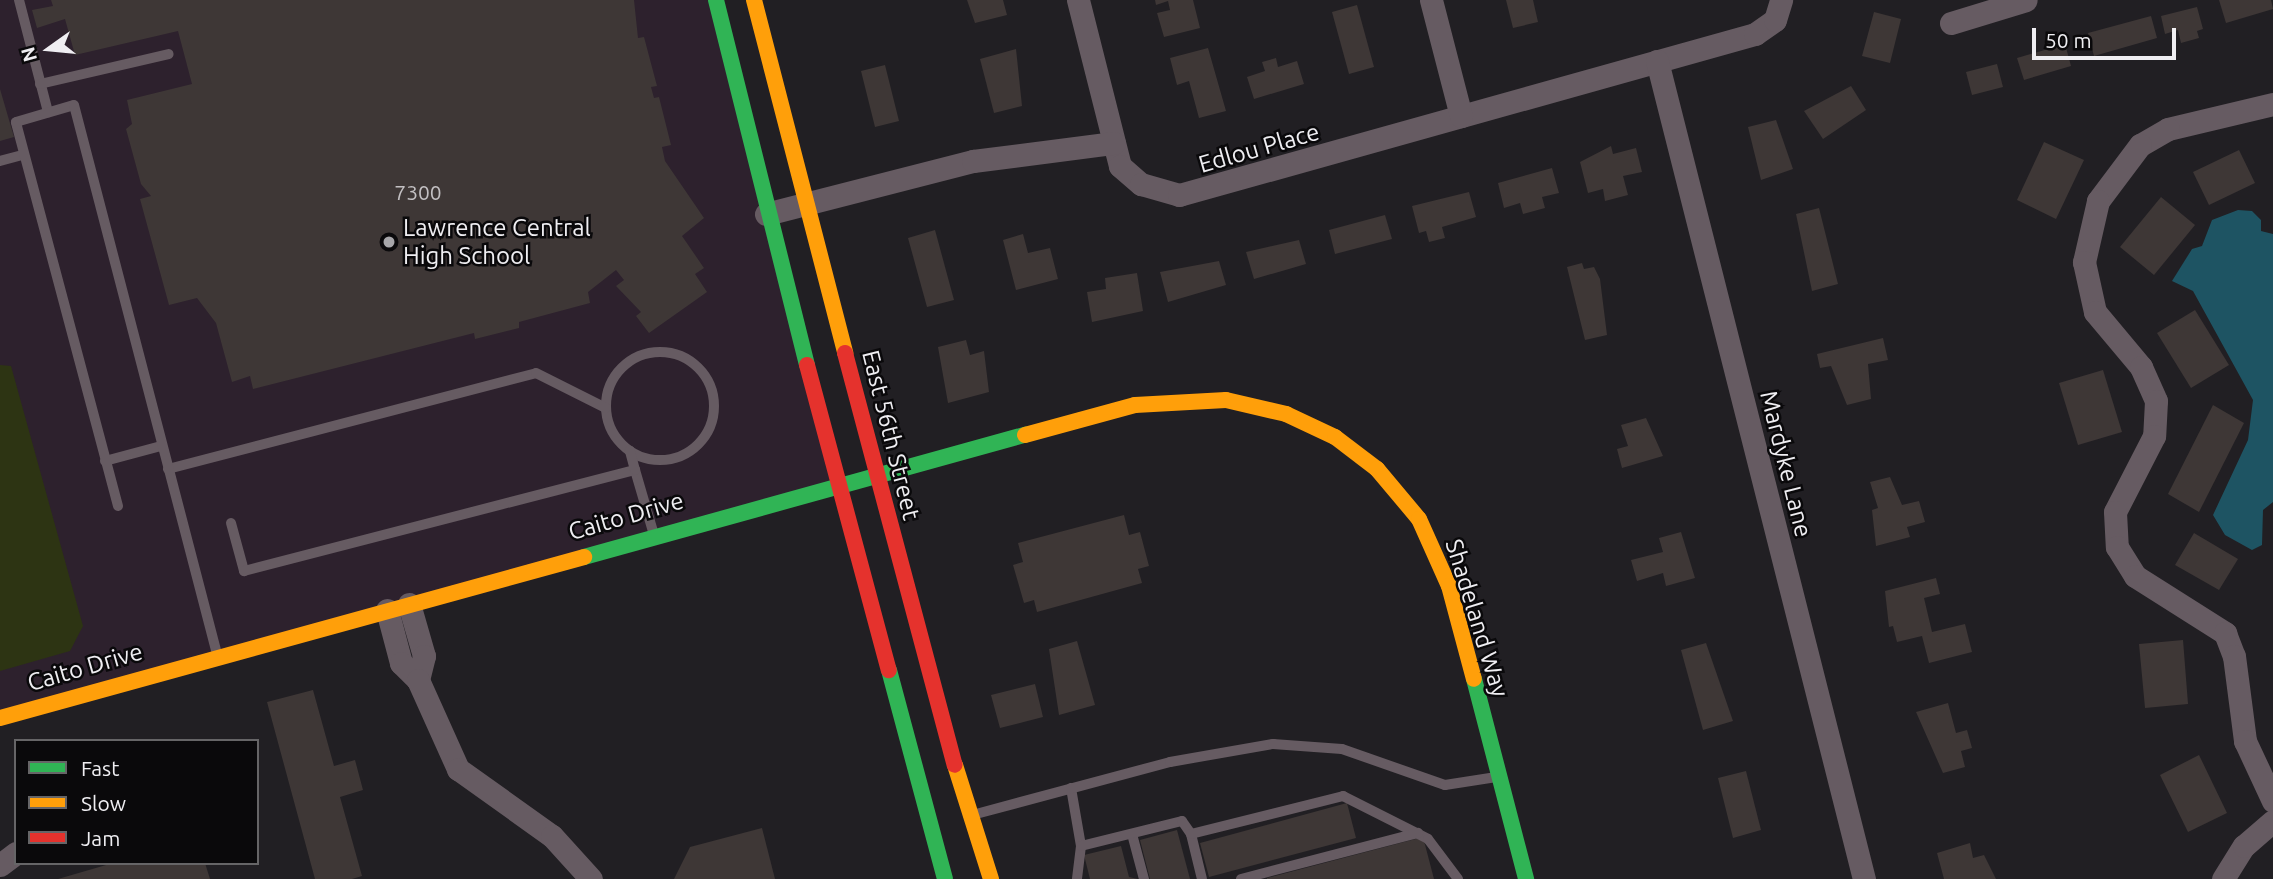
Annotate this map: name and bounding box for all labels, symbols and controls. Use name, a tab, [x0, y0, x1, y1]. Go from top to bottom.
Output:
north arrow	[14, 14, 84, 84]
scale bar	[2035, 14, 2178, 58]
text: 50 m	[2045, 28, 2092, 52]
text: N	[16, 45, 41, 64]
street label: Edlou Place	[1195, 117, 1323, 179]
house number: 7300	[394, 179, 442, 205]
place label: Lawrence Central High School	[403, 214, 591, 270]
marker: Lawrence Central High School	[381, 234, 397, 250]
street label: East 56th Street	[856, 347, 926, 523]
street label: Mardyke Lane	[1754, 388, 1818, 540]
street label: Caito Drive	[565, 486, 687, 546]
street label: Shadeland Way	[1439, 536, 1515, 700]
street label: Caito Drive	[24, 637, 146, 697]
legend	[14, 739, 259, 865]
text: Fast	[81, 756, 119, 780]
text: Slow	[81, 791, 126, 815]
text: Jam	[81, 826, 120, 850]

